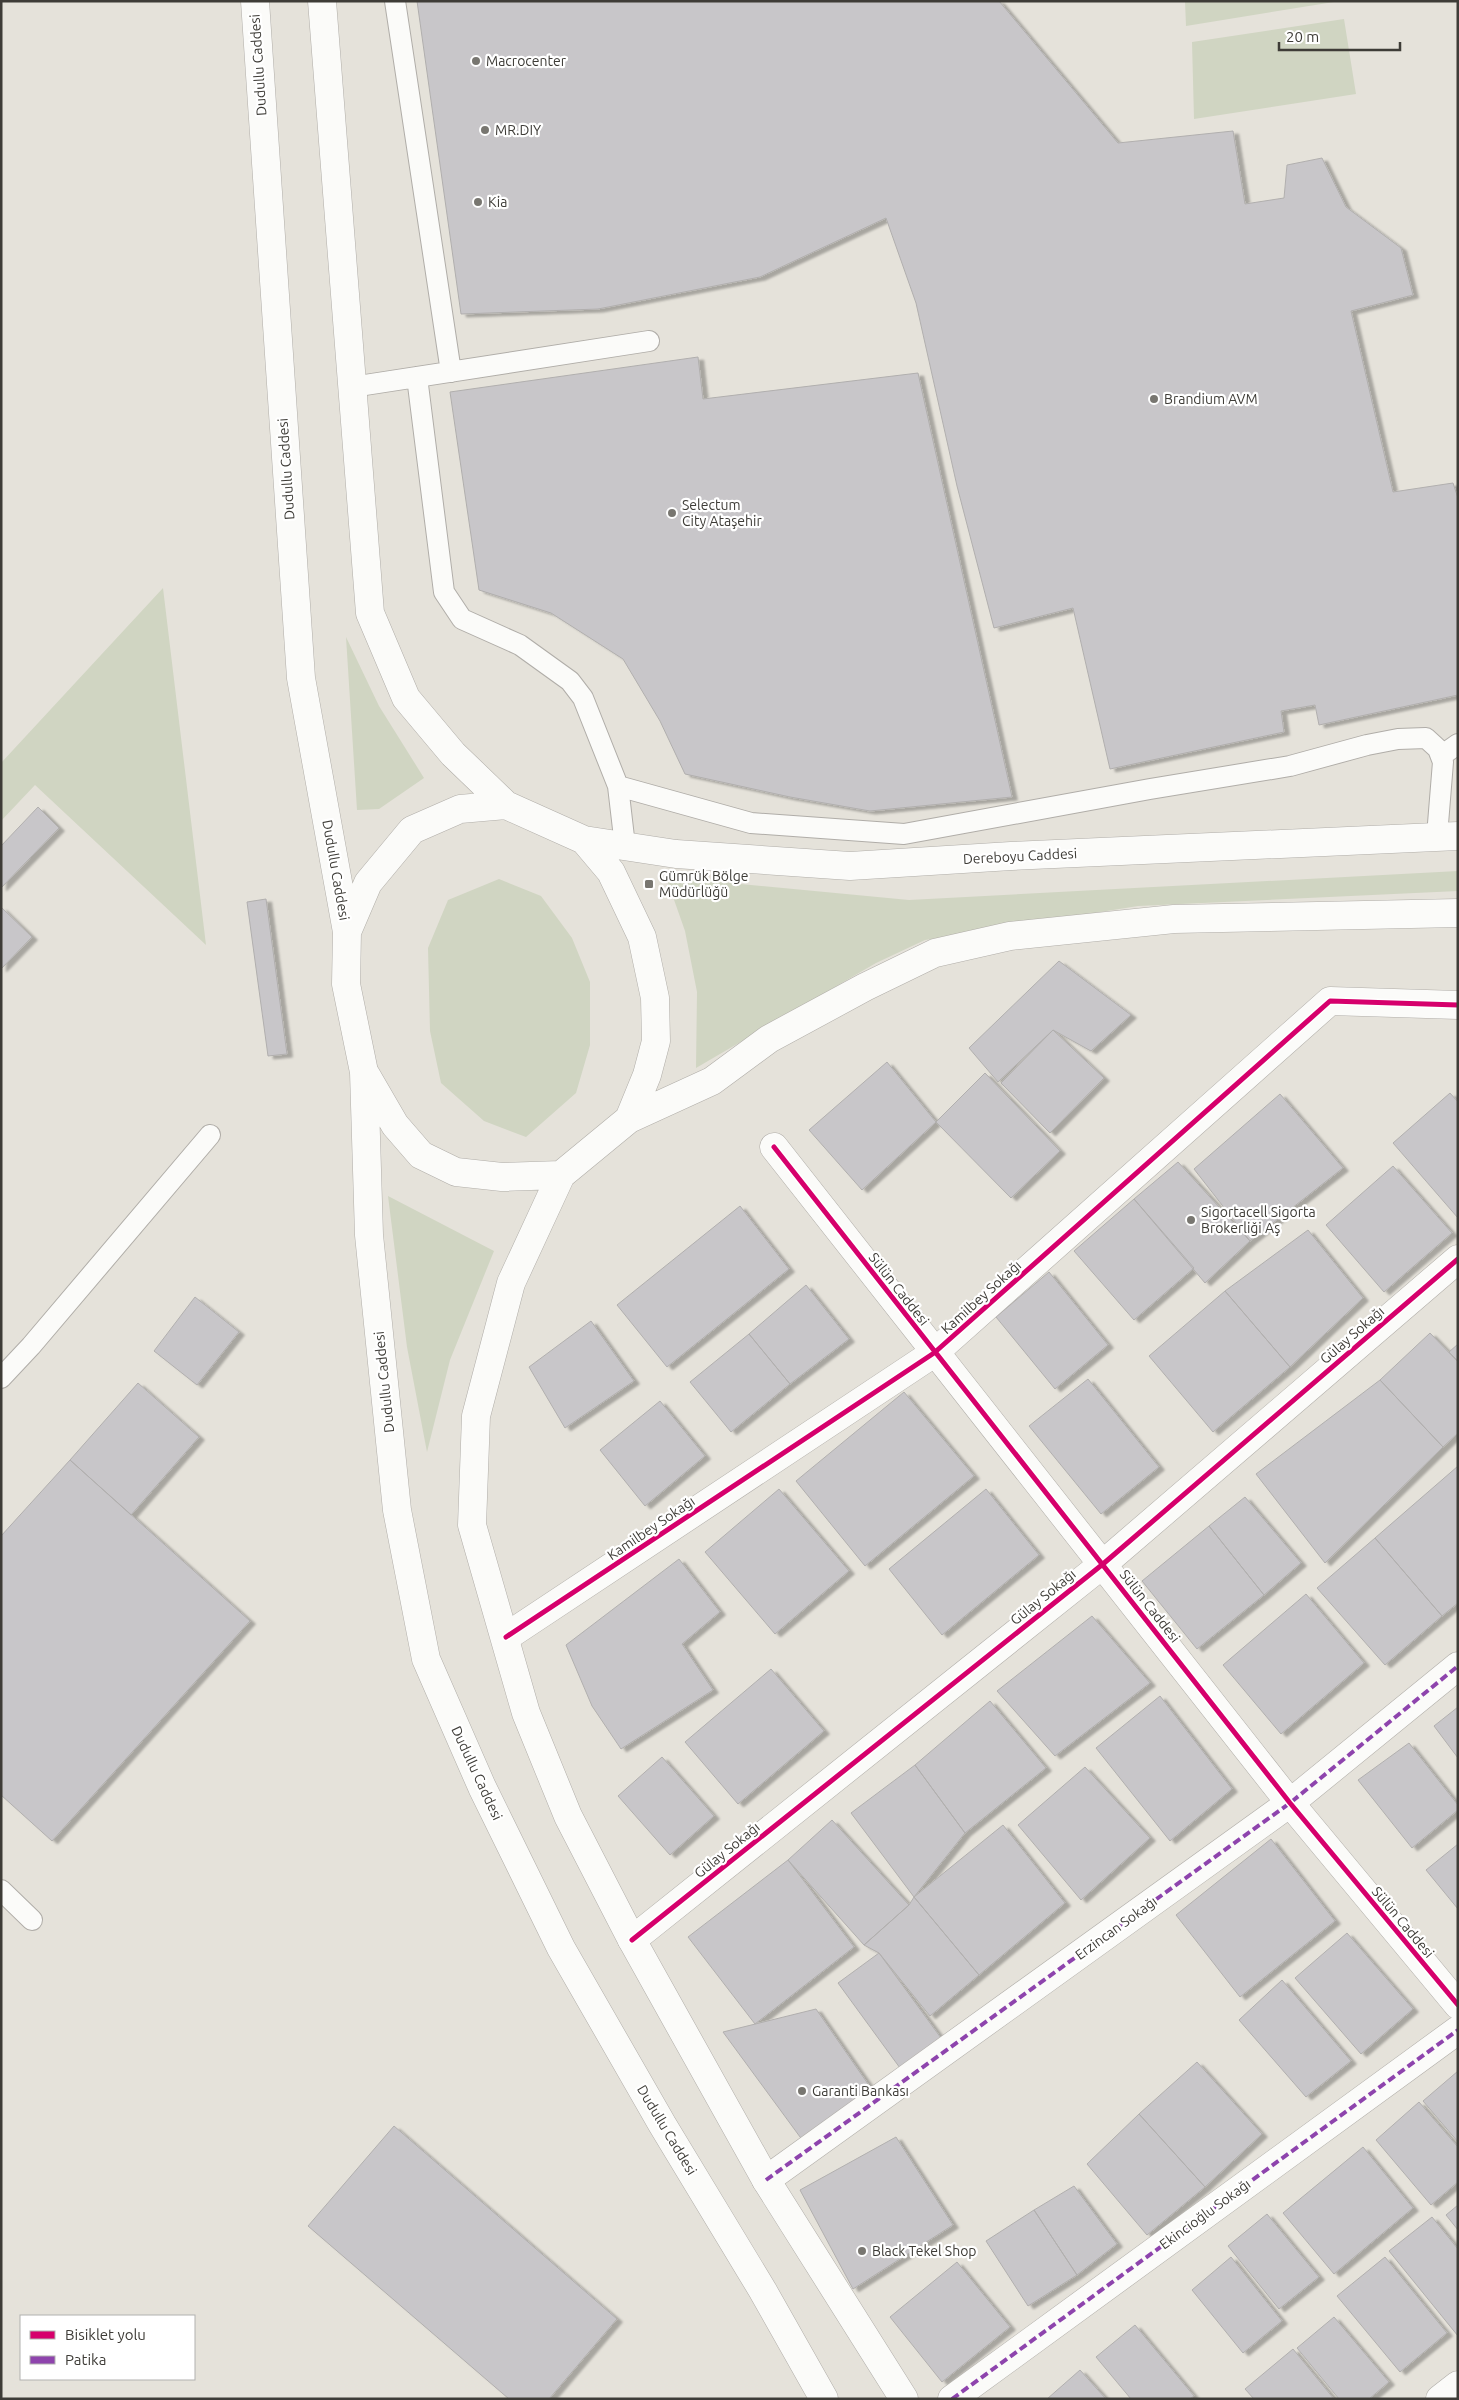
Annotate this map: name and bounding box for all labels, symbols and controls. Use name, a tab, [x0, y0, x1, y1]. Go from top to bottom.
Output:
street label: Dudullu Caddesi	[246, 14, 270, 116]
scale bar	[1279, 20, 1400, 52]
text: 20 m	[1286, 28, 1319, 45]
place label: Macrocenter	[486, 53, 567, 69]
marker: Macrocenter	[470, 55, 482, 67]
place label: MR.DIY	[495, 122, 541, 138]
marker: MR.DIY	[479, 124, 491, 136]
place label: Kia	[488, 194, 507, 210]
marker: Kia	[472, 196, 484, 208]
place label: Brandium AVM	[1164, 391, 1258, 407]
marker: Brandium AVM	[1148, 393, 1160, 405]
street label: Dudullu Caddesi	[274, 418, 298, 520]
place label: Selectum City Ataşehir	[682, 497, 762, 529]
marker: Selectum City Ataşehir	[666, 507, 678, 519]
street label: Dudullu Caddesi	[319, 818, 353, 922]
street label: Dereboyu Caddesi	[963, 845, 1077, 867]
place label: Gümrük Bölge Müdürlüğü	[659, 868, 748, 900]
marker: Gümrük Bölge Müdürlüğü	[643, 878, 655, 890]
place label: Sigortacell Sigorta Brokerliği Aş	[1201, 1204, 1316, 1236]
marker: Sigortacell Sigorta Brokerliği Aş	[1185, 1214, 1197, 1226]
street label: Sülün Caddesi	[866, 1250, 932, 1328]
street label: Kamilbey Sokağı	[938, 1257, 1024, 1337]
street label: Gülay Sokağı	[1317, 1303, 1387, 1367]
street label: Dudullu Caddesi	[371, 1330, 397, 1434]
street label: Kamilbey Sokağı	[604, 1493, 698, 1563]
street label: Gülay Sokağı	[1007, 1566, 1079, 1628]
street label: Sülün Caddesi	[1117, 1567, 1183, 1645]
street label: Dudullu Caddesi	[448, 1723, 506, 1823]
street label: Gülay Sokağı	[691, 1819, 763, 1881]
street label: Sülün Caddesi	[1369, 1883, 1437, 1961]
street label: Erzincan Sokağı	[1072, 1893, 1160, 1963]
street label: Dudullu Caddesi	[634, 2082, 700, 2178]
place label: Garanti Bankası	[812, 2083, 909, 2099]
marker: Garanti Bankası	[796, 2085, 808, 2097]
street label: Ekincioğlu Sokağı	[1156, 2176, 1254, 2252]
place label: Black Tekel Shop	[872, 2243, 977, 2259]
marker: Black Tekel Shop	[856, 2245, 868, 2257]
legend	[20, 2315, 195, 2380]
text: Bisiklet yolu	[65, 2326, 146, 2343]
text: Patika	[65, 2351, 106, 2368]

